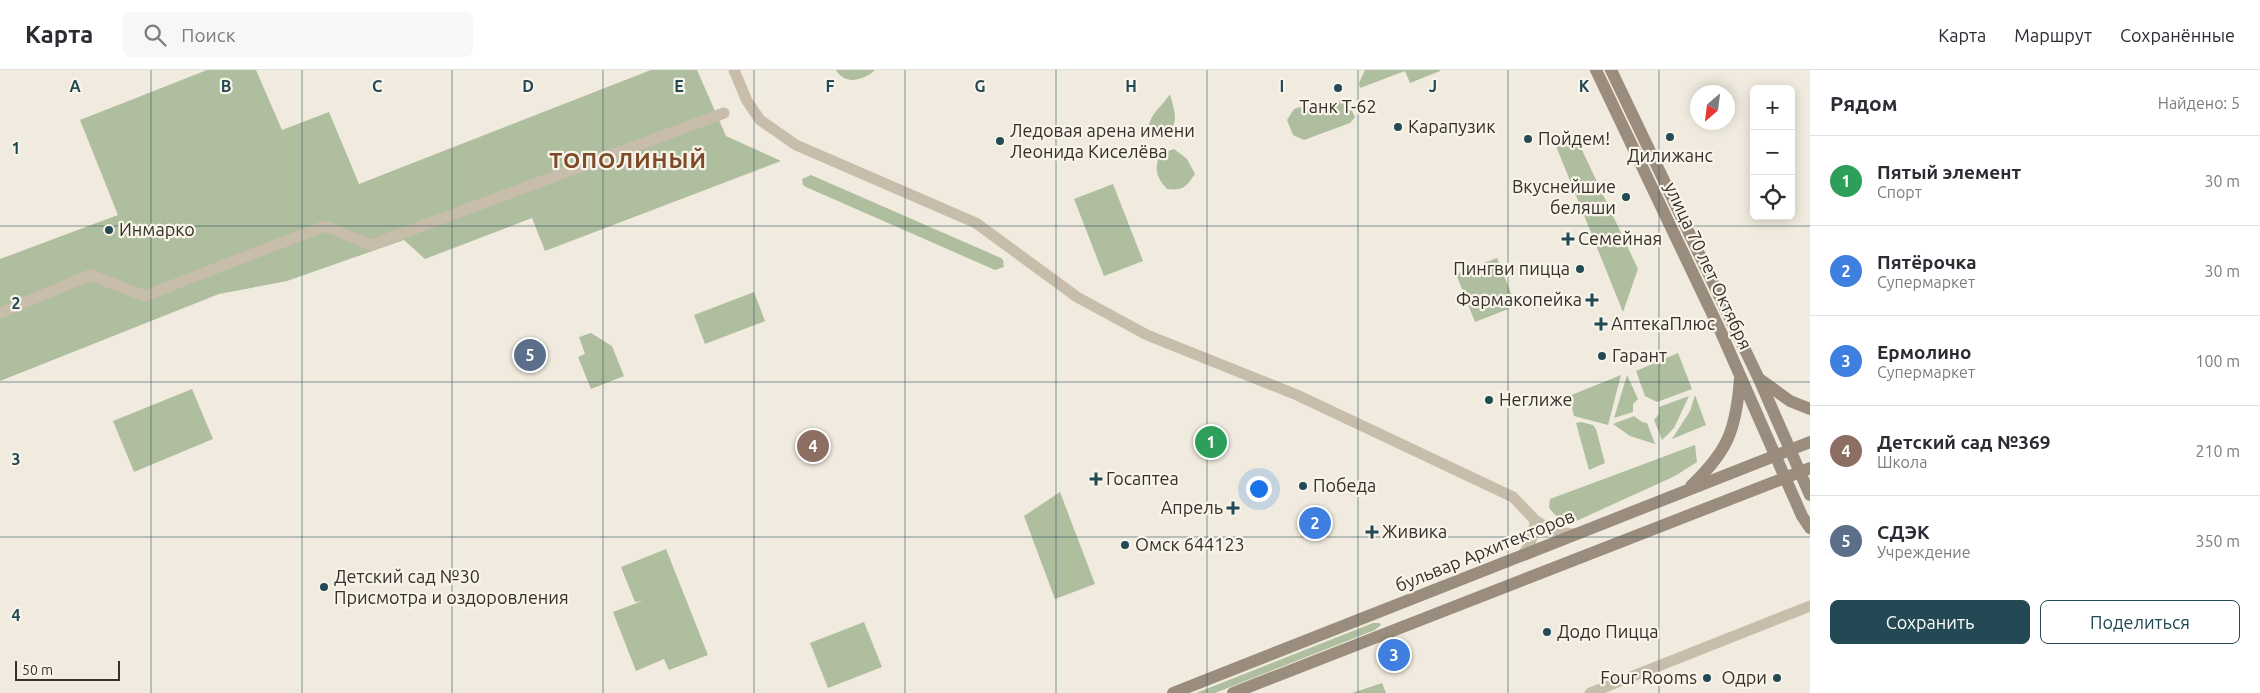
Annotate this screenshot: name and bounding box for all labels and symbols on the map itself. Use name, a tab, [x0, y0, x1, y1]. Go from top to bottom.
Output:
text: A	[69, 77, 81, 95]
text: B	[221, 77, 231, 95]
text: C	[372, 77, 382, 95]
text: D	[522, 77, 534, 95]
text: E	[674, 77, 684, 95]
text: F	[826, 77, 835, 95]
text: G	[974, 77, 986, 95]
text: H	[1125, 77, 1137, 95]
text: I	[1280, 77, 1284, 95]
text: J	[1429, 77, 1437, 95]
text: K	[1579, 77, 1590, 95]
marker: Танк Т-62	[1332, 82, 1344, 94]
north arrow	[1690, 85, 1735, 130]
place label: Танк Т-62	[1299, 96, 1377, 116]
place label: Карапузик	[1408, 116, 1496, 136]
place label: Ледовая арена имени Леонида Киселёва	[1010, 120, 1195, 161]
marker: Карапузик	[1392, 121, 1404, 133]
place label: Пойдем!	[1538, 128, 1610, 148]
marker: Дилижанс	[1664, 131, 1676, 143]
marker: Пойдем!	[1522, 133, 1534, 145]
marker: Ледовая арена имени Леонида Киселёва	[994, 135, 1006, 147]
text: 1	[11, 139, 21, 157]
place label: Дилижанс	[1627, 145, 1713, 165]
district label: ТОПОЛИНЫЙ	[549, 147, 707, 172]
place label: Вкуснейшие беляши	[1512, 176, 1616, 217]
street label: улица 70 лет Октября	[1661, 179, 1756, 352]
marker: Вкуснейшие беляши	[1620, 191, 1632, 203]
place label: Инмарко	[119, 219, 195, 239]
marker: Инмарко	[103, 224, 115, 236]
place label: Семейная	[1578, 228, 1662, 248]
marker: Семейная	[1562, 233, 1574, 245]
place label: Пингви пицца	[1453, 258, 1570, 278]
marker: Пингви пицца	[1574, 263, 1586, 275]
place label: Фармакопейка	[1456, 289, 1582, 309]
text: 2	[11, 294, 21, 312]
marker: Фармакопейка	[1586, 294, 1598, 306]
place label: АптекаПлюс	[1611, 313, 1715, 333]
marker: АптекаПлюс	[1595, 318, 1607, 330]
pin: 5	[514, 336, 546, 374]
place label: Гарант	[1612, 345, 1667, 365]
marker: Гарант	[1596, 350, 1608, 362]
place label: Неглиже	[1499, 389, 1572, 409]
marker: Неглиже	[1483, 394, 1495, 406]
pin: 1	[1195, 423, 1227, 461]
pin: 4	[797, 427, 829, 465]
text: 3	[11, 450, 21, 468]
place label: Госаптеа	[1106, 468, 1179, 488]
marker: Госаптеа	[1090, 473, 1102, 485]
place label: Победа	[1313, 475, 1376, 495]
your location	[1246, 476, 1272, 502]
marker: Победа	[1297, 480, 1309, 492]
place label: Апрель	[1161, 497, 1223, 517]
marker: Апрель	[1227, 502, 1239, 514]
pin: 2	[1299, 504, 1331, 542]
street label: бульвар Архитекторов	[1392, 505, 1577, 595]
place label: Живика	[1382, 521, 1447, 541]
marker: Живика	[1366, 526, 1378, 538]
place label: Омск 644123	[1135, 534, 1245, 554]
marker: Омск 644123	[1119, 539, 1131, 551]
place label: Детский сад №30 Присмотра и оздоровления	[334, 566, 569, 607]
marker: Детский сад №30 Присмотра и оздоровления	[318, 581, 330, 593]
text: 4	[11, 606, 21, 624]
place label: Додо Пицца	[1557, 621, 1659, 641]
marker: Додо Пицца	[1541, 626, 1553, 638]
pin: 3	[1378, 636, 1410, 674]
scale bar	[15, 658, 120, 681]
place label: Four Rooms	[1600, 667, 1697, 687]
place label: Одри	[1722, 667, 1767, 687]
marker: Four Rooms	[1701, 672, 1713, 684]
marker: Одри	[1771, 672, 1783, 684]

